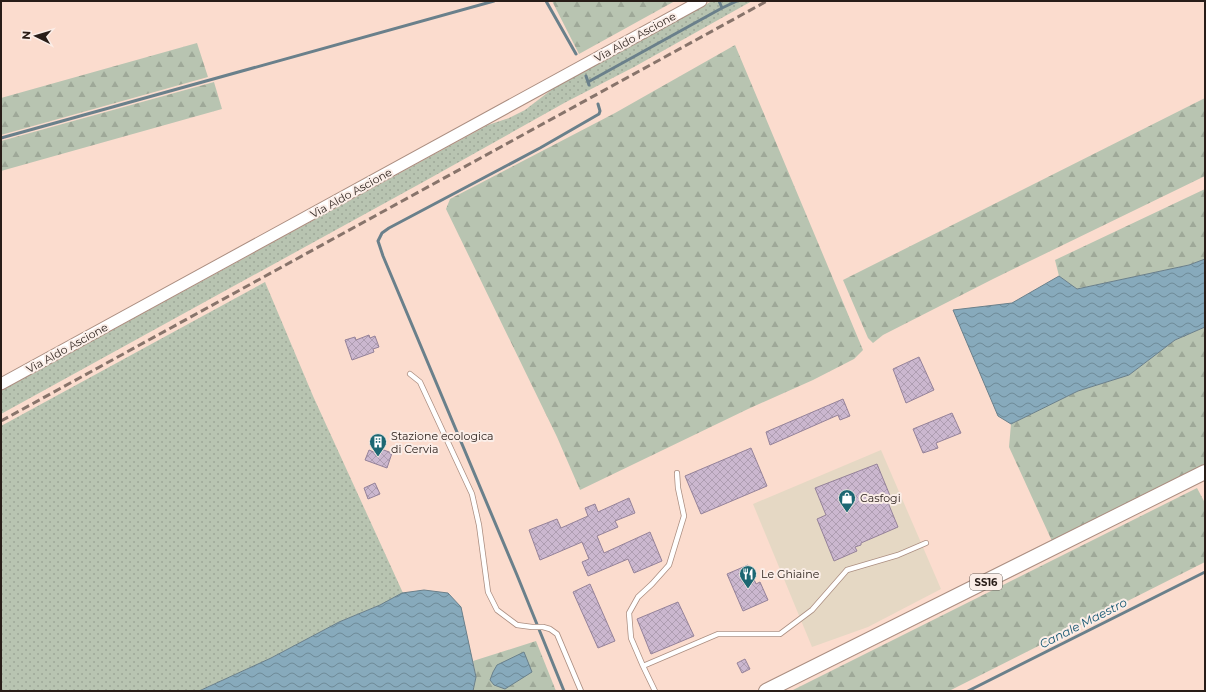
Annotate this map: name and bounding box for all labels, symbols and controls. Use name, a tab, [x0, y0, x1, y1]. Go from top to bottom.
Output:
street label: Via Aldo Ascione	[592, 9, 679, 65]
north arrow	[16, 16, 56, 56]
text: N	[19, 30, 33, 40]
street label: Via Aldo Ascione	[308, 165, 395, 221]
street label: Via Aldo Ascione	[24, 320, 111, 376]
place label: Stazione ecologica di Cervia	[391, 429, 494, 456]
building icon: Stazione ecologica di Cervia	[368, 432, 388, 457]
shop icon: Casfogi	[837, 488, 857, 513]
place label: Casfogi	[860, 491, 901, 505]
restaurant icon: Le Ghiaine	[738, 564, 758, 589]
place label: Le Ghiaine	[761, 567, 820, 581]
road number: SS16	[970, 574, 1002, 590]
water label: Canale Maestro	[1037, 594, 1130, 652]

